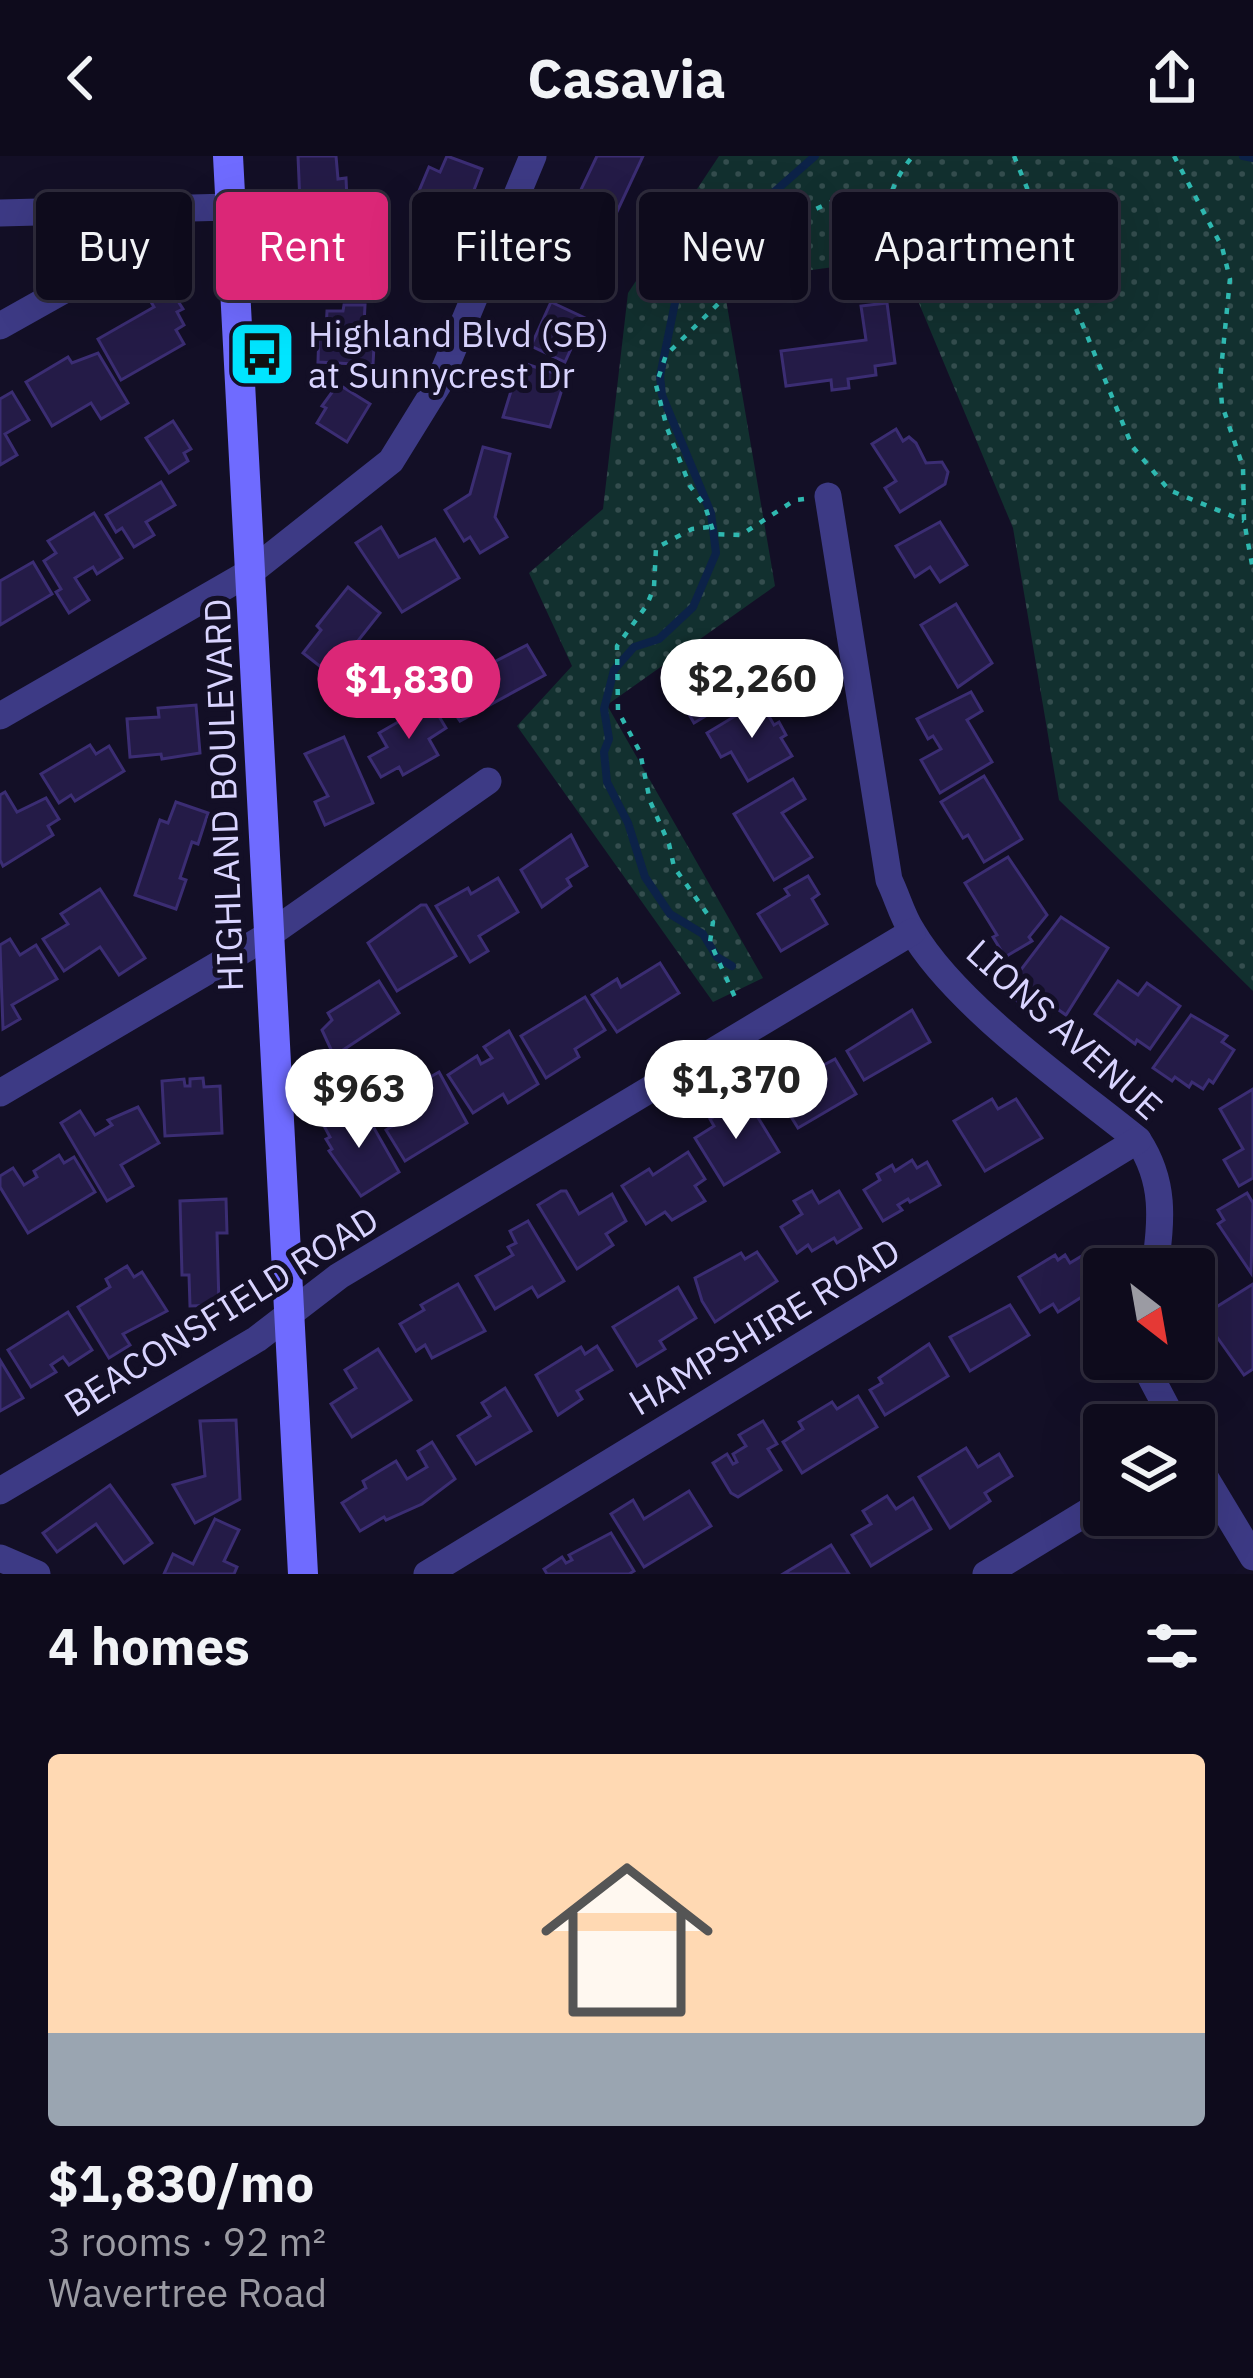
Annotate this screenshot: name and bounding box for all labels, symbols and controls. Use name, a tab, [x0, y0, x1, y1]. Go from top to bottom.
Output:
text: Casavia	[527, 43, 726, 113]
icon: back	[48, 45, 114, 111]
icon: share	[1139, 45, 1205, 111]
chip: Buy	[36, 192, 192, 300]
chip: Rent	[216, 192, 388, 300]
chip: Filters	[412, 192, 615, 300]
chip: New	[639, 192, 808, 300]
chip: Apartment	[832, 192, 1118, 300]
place label: Highland Blvd (SB) at Sunnycrest Dr	[308, 310, 609, 398]
bus stop icon: Highland Blvd (SB) at Sunnycrest Dr	[227, 319, 297, 389]
street label: HIGHLAND BOULEVARD	[193, 598, 253, 992]
pin: $2,260	[654, 639, 850, 741]
pin: $1,830	[311, 640, 507, 742]
text: $2,260	[687, 652, 817, 703]
text: $1,830	[344, 653, 474, 704]
street label: LIONS AVENUE	[957, 929, 1173, 1129]
pin: $1,370	[638, 1040, 834, 1142]
pin: $963	[288, 1049, 430, 1151]
text: $1,370	[671, 1053, 801, 1104]
text: $963	[312, 1062, 406, 1113]
street label: BEACONSFIELD ROAD	[55, 1195, 387, 1427]
street label: HAMPSHIRE ROAD	[620, 1227, 908, 1425]
north arrow	[1083, 1248, 1215, 1380]
map controls	[1083, 1248, 1215, 1536]
button: layers	[1083, 1404, 1215, 1536]
text: 4 homes	[48, 1613, 250, 1679]
icon: filters	[1139, 1613, 1205, 1679]
icon: home	[519, 1832, 735, 2048]
text: $1,830/mo	[48, 2150, 314, 2216]
text: 3 rooms · 92 m²	[48, 2216, 326, 2267]
text: Wavertree Road	[48, 2267, 327, 2318]

